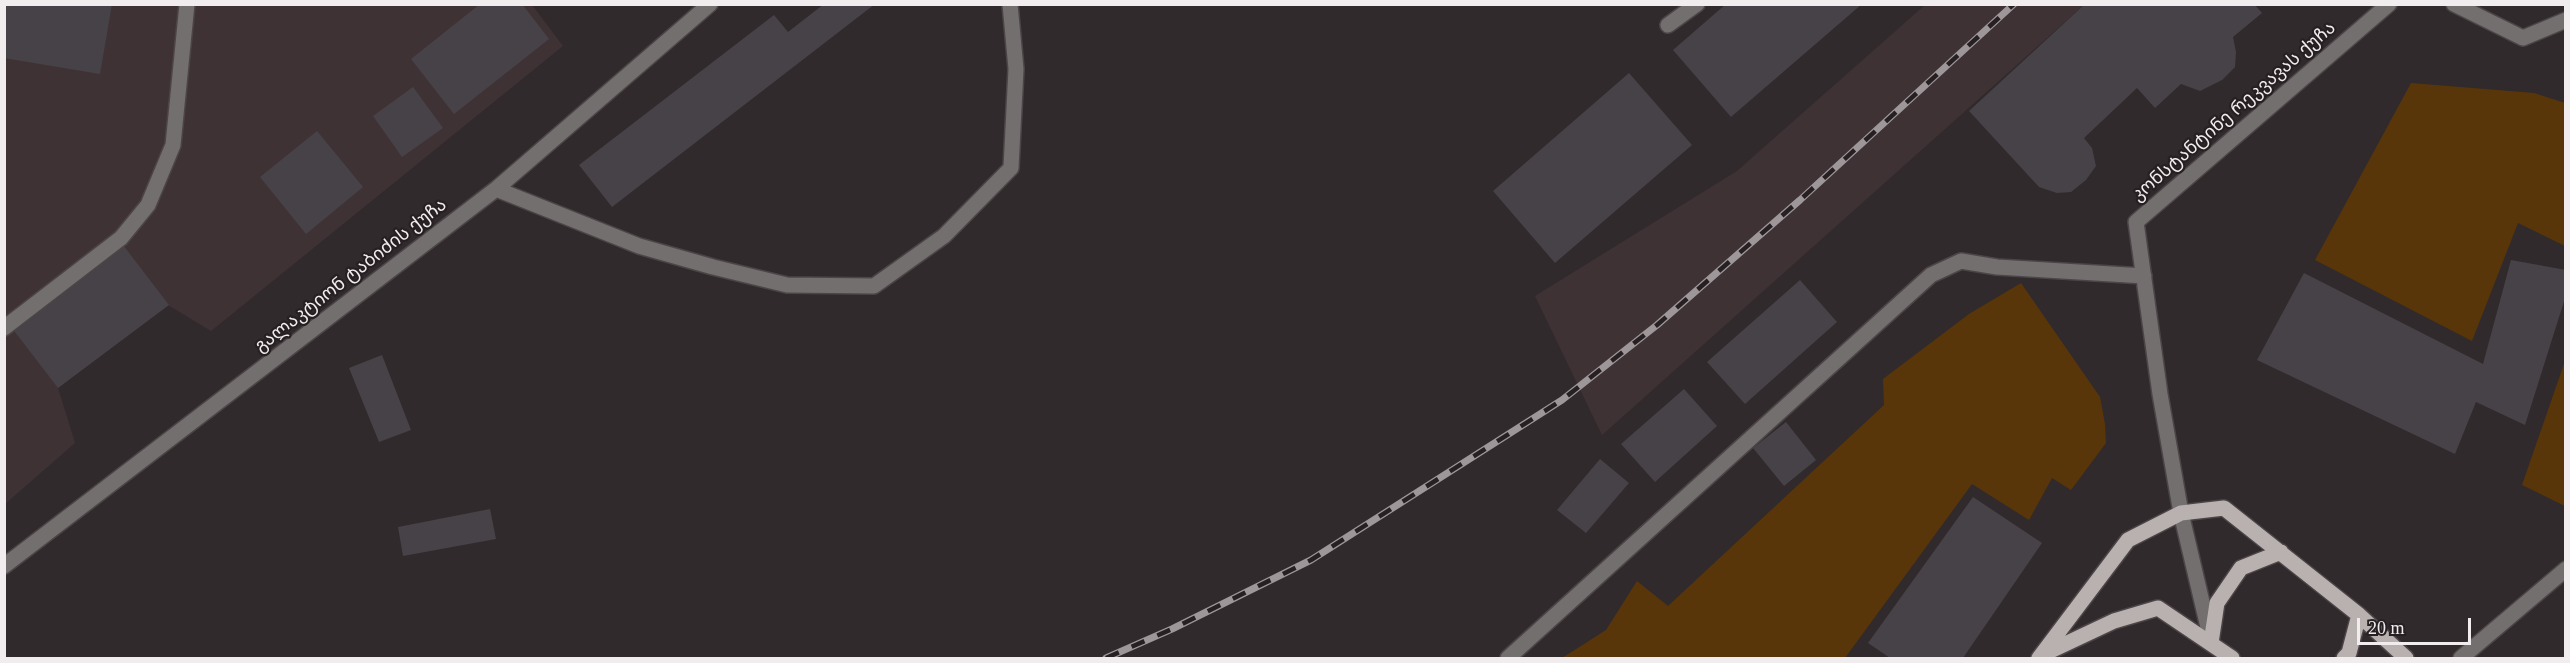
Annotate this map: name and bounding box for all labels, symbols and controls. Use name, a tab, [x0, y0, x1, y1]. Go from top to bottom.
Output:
street label: კონსტანტინე რეკვავას ქუჩა	[2128, 18, 2340, 206]
street label: გალაკტიონ ტაბიძის ქუჩა	[251, 194, 451, 358]
scale bar	[2360, 606, 2474, 644]
text: 20 m	[2368, 618, 2405, 638]

